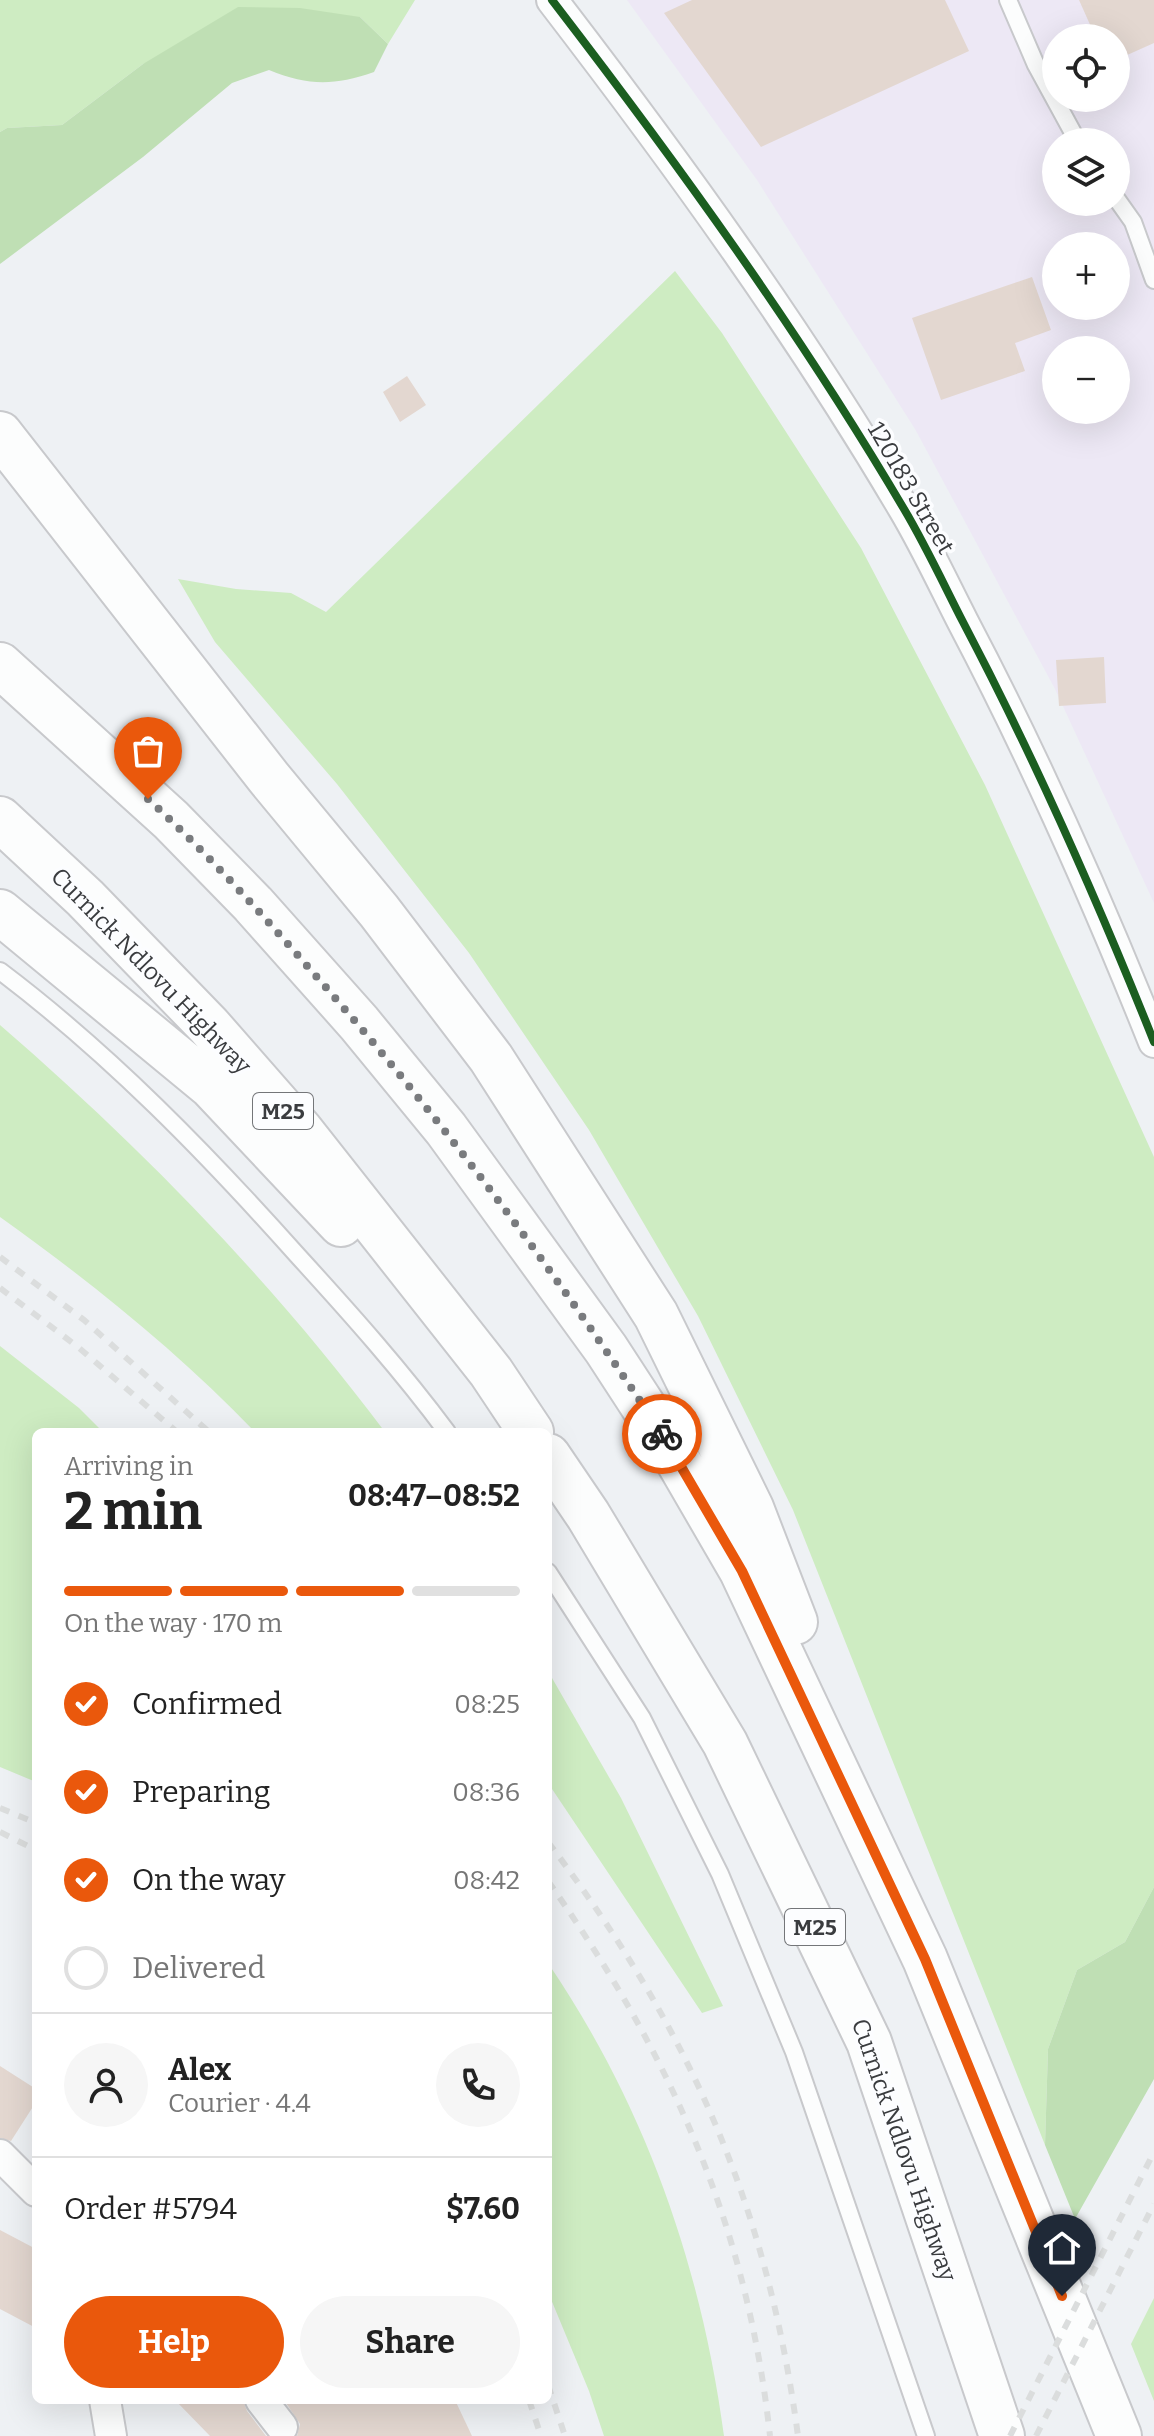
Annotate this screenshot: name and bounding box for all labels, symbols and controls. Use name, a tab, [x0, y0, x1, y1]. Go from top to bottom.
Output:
map controls	[1042, 24, 1130, 424]
button: locate	[1042, 24, 1130, 112]
button: layers	[1042, 128, 1130, 216]
button: +	[1042, 232, 1130, 320]
button: −	[1042, 336, 1130, 424]
street label: 120183 Street	[862, 417, 960, 559]
pin	[114, 717, 182, 799]
icon: bag	[126, 729, 170, 773]
street label: Curnick Ndlovu Highway	[45, 862, 257, 1080]
road number: M25	[253, 1093, 313, 1129]
courier	[622, 1394, 702, 1474]
icon: bike	[640, 1412, 684, 1456]
text: Arriving in	[64, 1451, 193, 1482]
text: 08:47–08:52	[348, 1478, 520, 1514]
text: 2 min	[64, 1480, 202, 1543]
text: On the way · 170 m	[64, 1608, 282, 1639]
icon: check	[64, 1682, 108, 1726]
text: Confirmed	[132, 1686, 282, 1722]
text: 08:25	[454, 1689, 520, 1720]
icon: check	[64, 1770, 108, 1814]
text: Preparing	[132, 1774, 270, 1810]
text: 08:36	[452, 1777, 520, 1808]
icon: check	[64, 1858, 108, 1902]
text: On the way	[132, 1862, 285, 1898]
text: 08:42	[453, 1865, 520, 1896]
road number: M25	[785, 1909, 845, 1945]
text: Delivered	[132, 1950, 265, 1986]
street label: Curnick Ndlovu Highway	[846, 2015, 962, 2285]
button: person	[64, 2043, 148, 2127]
button: phone	[436, 2043, 520, 2127]
text: Alex	[168, 2052, 231, 2088]
text: Courier · 4.4	[168, 2088, 311, 2119]
text: Order #5794	[64, 2191, 237, 2227]
text: $7.60	[446, 2191, 520, 2227]
pin	[1028, 2214, 1096, 2296]
icon: home	[1040, 2226, 1084, 2270]
button: Help	[64, 2296, 284, 2388]
button: Share	[300, 2296, 520, 2388]

